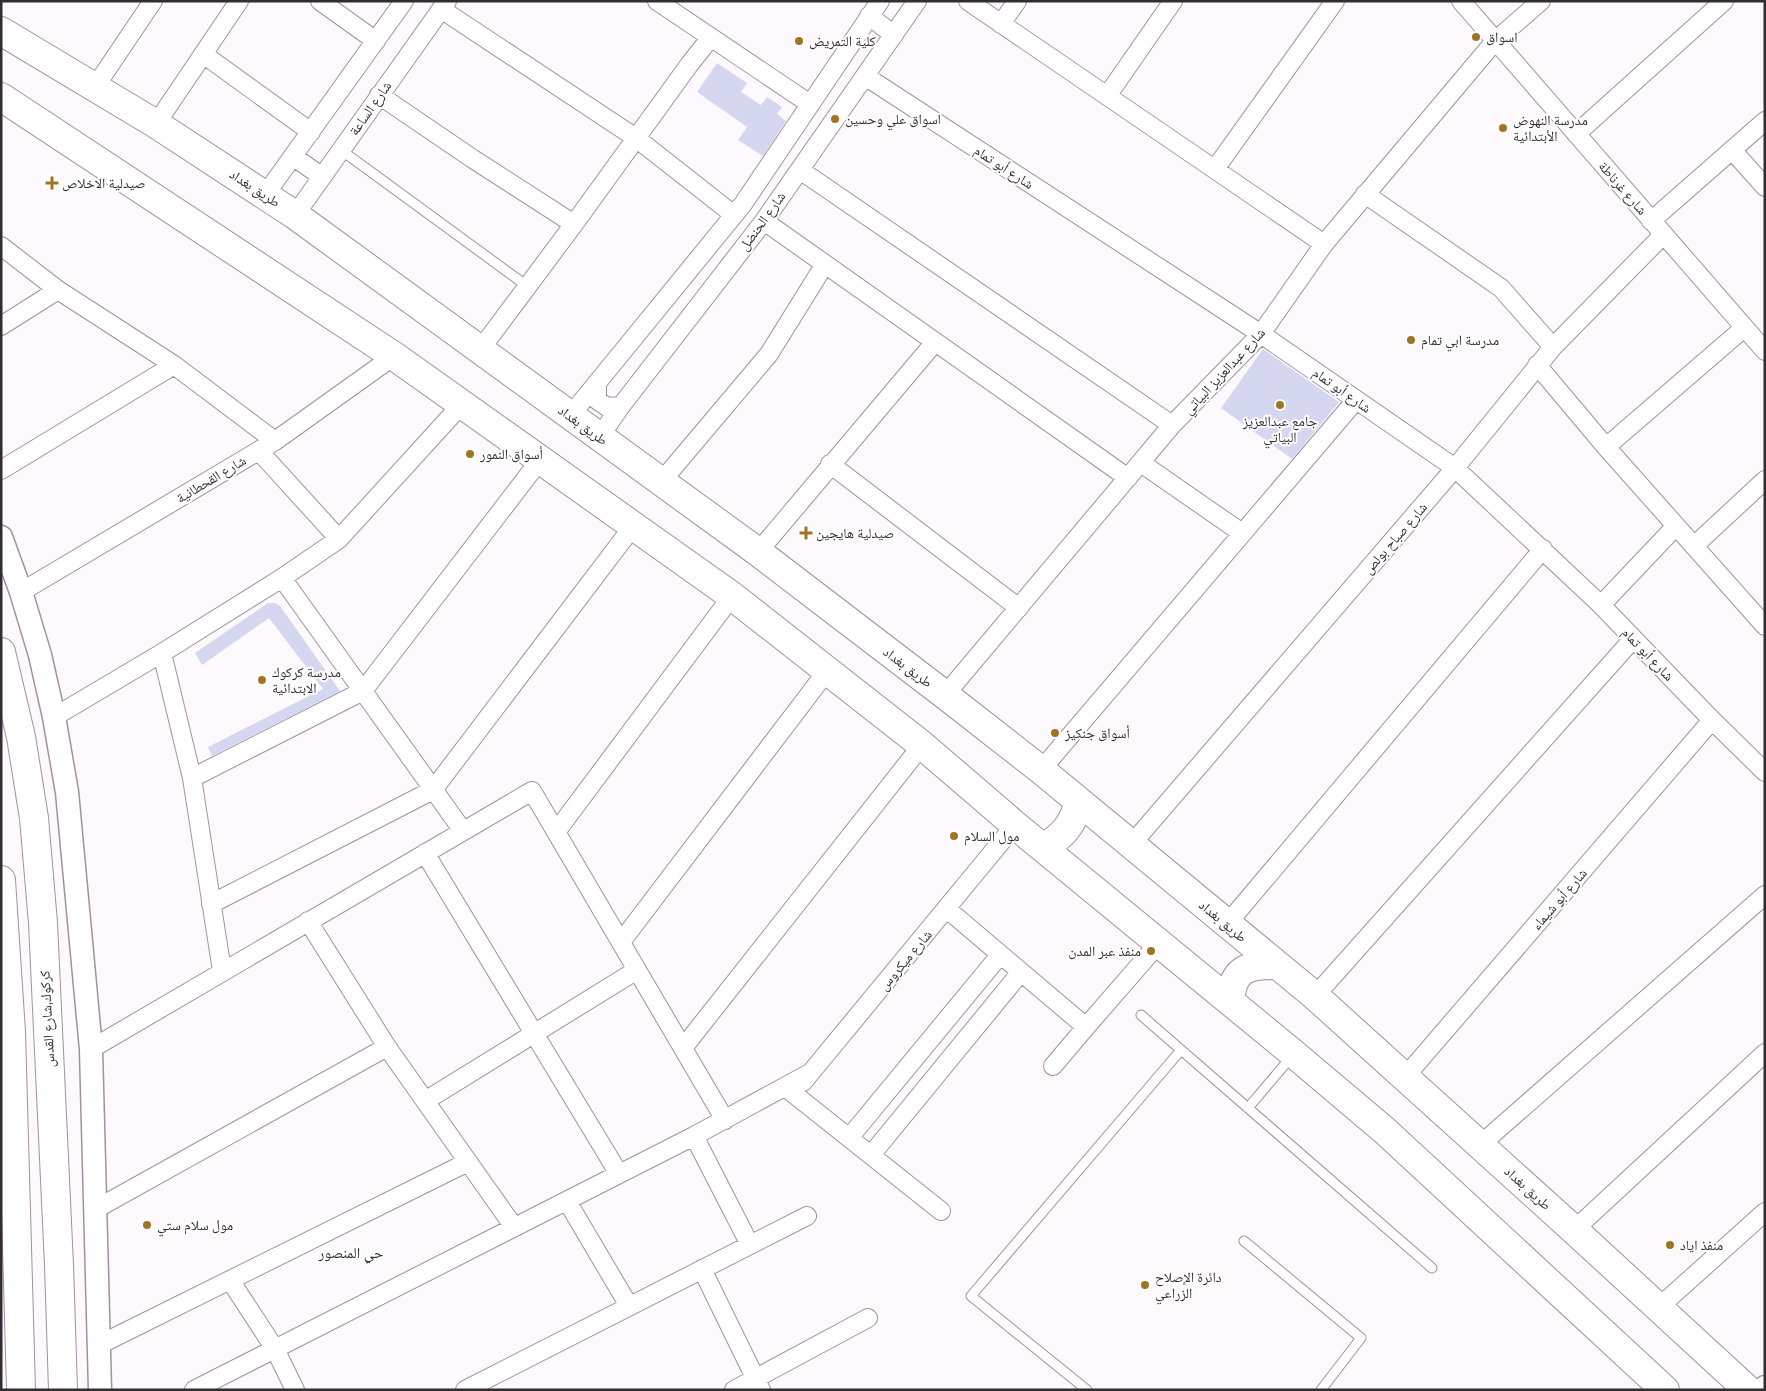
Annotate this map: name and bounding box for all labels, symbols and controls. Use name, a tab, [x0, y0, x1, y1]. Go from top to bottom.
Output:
place label: اسواق	[1486, 28, 1518, 46]
marker: اسواق	[1470, 31, 1482, 43]
place label: كلية التمريض	[809, 32, 876, 50]
marker: كلية التمريض	[793, 35, 805, 47]
street label: شارع الساعة	[345, 77, 396, 139]
place label: اسواق علي وحسين	[845, 110, 941, 131]
place label: مدرسة النهوض الأبتدائية	[1513, 111, 1588, 145]
marker: اسواق علي وحسين	[829, 113, 841, 125]
marker: مدرسة النهوض الأبتدائية	[1497, 122, 1509, 134]
street label: شارع أبو تمام	[970, 141, 1037, 194]
street label: شارع غرناطة	[1594, 157, 1651, 219]
street label: طريق بغداد	[226, 165, 284, 212]
place label: صيدلية الاخلاص	[62, 174, 146, 192]
marker: صيدلية الاخلاص	[46, 177, 58, 189]
street label: شارع الحنضل	[735, 188, 790, 255]
street label: شارع عبدالعزيز البياتي	[1179, 324, 1271, 420]
place label: مدرسة ابي تمام	[1421, 331, 1499, 352]
marker: مدرسة ابي تمام	[1405, 334, 1417, 346]
street label: شارع أبو تمام	[1309, 363, 1375, 418]
marker: جامع عبدالعزيز البياتي	[1274, 399, 1286, 411]
street label: طريق بغداد	[554, 401, 611, 450]
place label: جامع عبدالعزيز البياتي	[1242, 412, 1317, 449]
place label: أسواق النمور	[479, 445, 543, 463]
marker: أسواق النمور	[464, 448, 476, 460]
street label: شارع القحطانية	[173, 451, 250, 508]
street label: شارع صباح بولص	[1359, 498, 1432, 578]
place label: صيدلية هايجين	[816, 524, 894, 542]
marker: صيدلية هايجين	[800, 527, 812, 539]
street label: شارع أبو تمام	[1617, 623, 1678, 685]
street label: طريق بغداد	[879, 643, 936, 692]
place label: مدرسة كركوك الابتدائية	[272, 663, 341, 697]
marker: مدرسة كركوك الابتدائية	[256, 674, 268, 686]
place label: أسواق جنكيز	[1064, 724, 1130, 742]
marker: أسواق جنكيز	[1049, 727, 1061, 739]
place label: مول السلام	[964, 827, 1019, 846]
marker: مول السلام	[948, 830, 960, 842]
street label: شارع أبو شيماء	[1527, 864, 1592, 934]
street label: طريق بغداد	[1195, 896, 1251, 947]
street label: شارع ميكروس	[874, 926, 936, 995]
place label: منفذ عبر المدن	[1068, 942, 1141, 960]
marker: منفذ عبر المدن	[1145, 945, 1157, 957]
street label: كركوك,شارع القدس	[35, 970, 60, 1068]
street label: طريق بغداد	[1500, 1162, 1555, 1215]
place label: مول سلام ستي	[157, 1216, 233, 1237]
marker: مول سلام ستي	[141, 1219, 153, 1231]
place label: منفذ اياد	[1680, 1236, 1723, 1254]
marker: منفذ اياد	[1664, 1239, 1676, 1251]
district label: حي المنصور	[317, 1242, 384, 1264]
place label: دائرة الإصلاح الزراعي	[1155, 1268, 1222, 1305]
marker: دائرة الإصلاح الزراعي	[1139, 1279, 1151, 1291]

